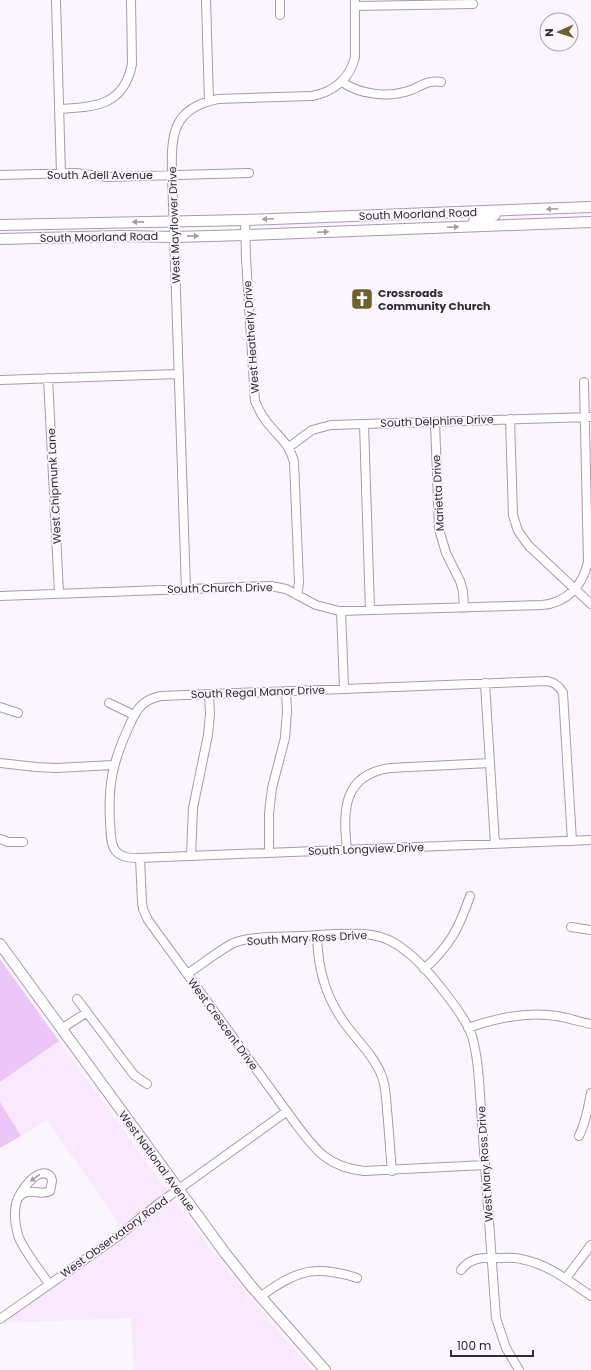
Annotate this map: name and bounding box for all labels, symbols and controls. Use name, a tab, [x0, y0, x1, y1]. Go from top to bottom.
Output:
north arrow	[539, 12, 579, 52]
text: N	[541, 28, 557, 37]
street label: West Mayflower Drive	[164, 166, 184, 284]
street label: South Adell Avenue	[47, 167, 153, 183]
street label: South Moorland Road	[359, 204, 477, 224]
one-way arrow	[546, 205, 558, 212]
one-way arrow	[262, 216, 274, 223]
one-way arrow	[131, 219, 144, 225]
one-way arrow	[447, 224, 460, 230]
street label: South Moorland Road	[40, 228, 158, 246]
one-way arrow	[317, 229, 330, 235]
one-way arrow	[187, 233, 200, 239]
street label: West Heatherly Drive	[239, 280, 263, 394]
place label: Crossroads Community Church	[378, 285, 491, 314]
church icon: Crossroads Community Church	[349, 286, 375, 312]
street label: South Delphine Drive	[380, 411, 494, 431]
street label: West Chipmunk Lane	[43, 428, 65, 544]
street label: Marietta Drive	[428, 454, 448, 532]
street label: South Church Drive	[167, 579, 273, 597]
street label: South Regal Manor Drive	[191, 682, 325, 702]
street label: South Longview Drive	[308, 839, 424, 859]
street label: South Mary Ross Drive	[246, 927, 368, 949]
street label: West Crescent Drive	[184, 975, 262, 1074]
street label: West Mary Ross Drive	[473, 1105, 497, 1222]
street label: West National Avenue	[115, 1108, 199, 1215]
one-way arrow	[29, 1174, 40, 1182]
street label: West Observatory Road	[57, 1192, 171, 1282]
scale bar	[451, 1332, 533, 1358]
text: 100 m	[457, 1337, 491, 1354]

